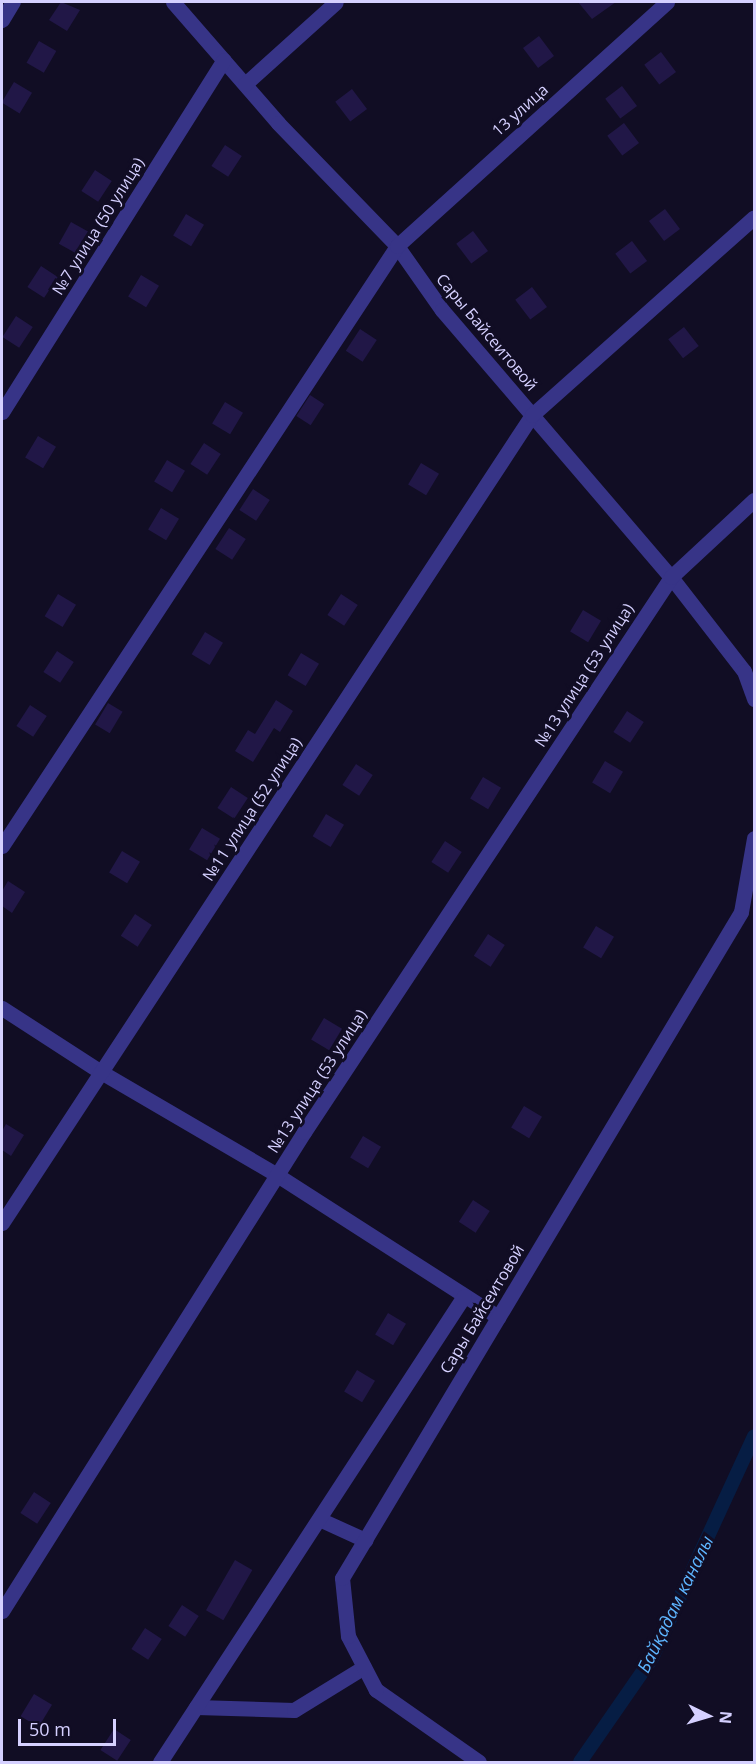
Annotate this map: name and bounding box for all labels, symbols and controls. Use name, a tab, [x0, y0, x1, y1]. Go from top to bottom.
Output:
street label: 13 улица	[488, 80, 552, 140]
street label: №7 улица (50 улица)	[48, 154, 148, 298]
street label: Сары Байсеитовой	[432, 270, 542, 394]
street label: №13 улица (53 улица)	[530, 600, 638, 750]
street label: №11 улица (52 улица)	[198, 734, 306, 884]
street label: №13 улица (53 улица)	[263, 1006, 371, 1156]
street label: Сары Байсеитовой	[436, 1241, 528, 1377]
water label: Байқадам каналы	[632, 1532, 718, 1676]
north arrow	[678, 1686, 738, 1746]
scale bar	[21, 1707, 118, 1745]
text: N	[714, 1710, 737, 1725]
text: 50 m	[29, 1717, 71, 1741]

